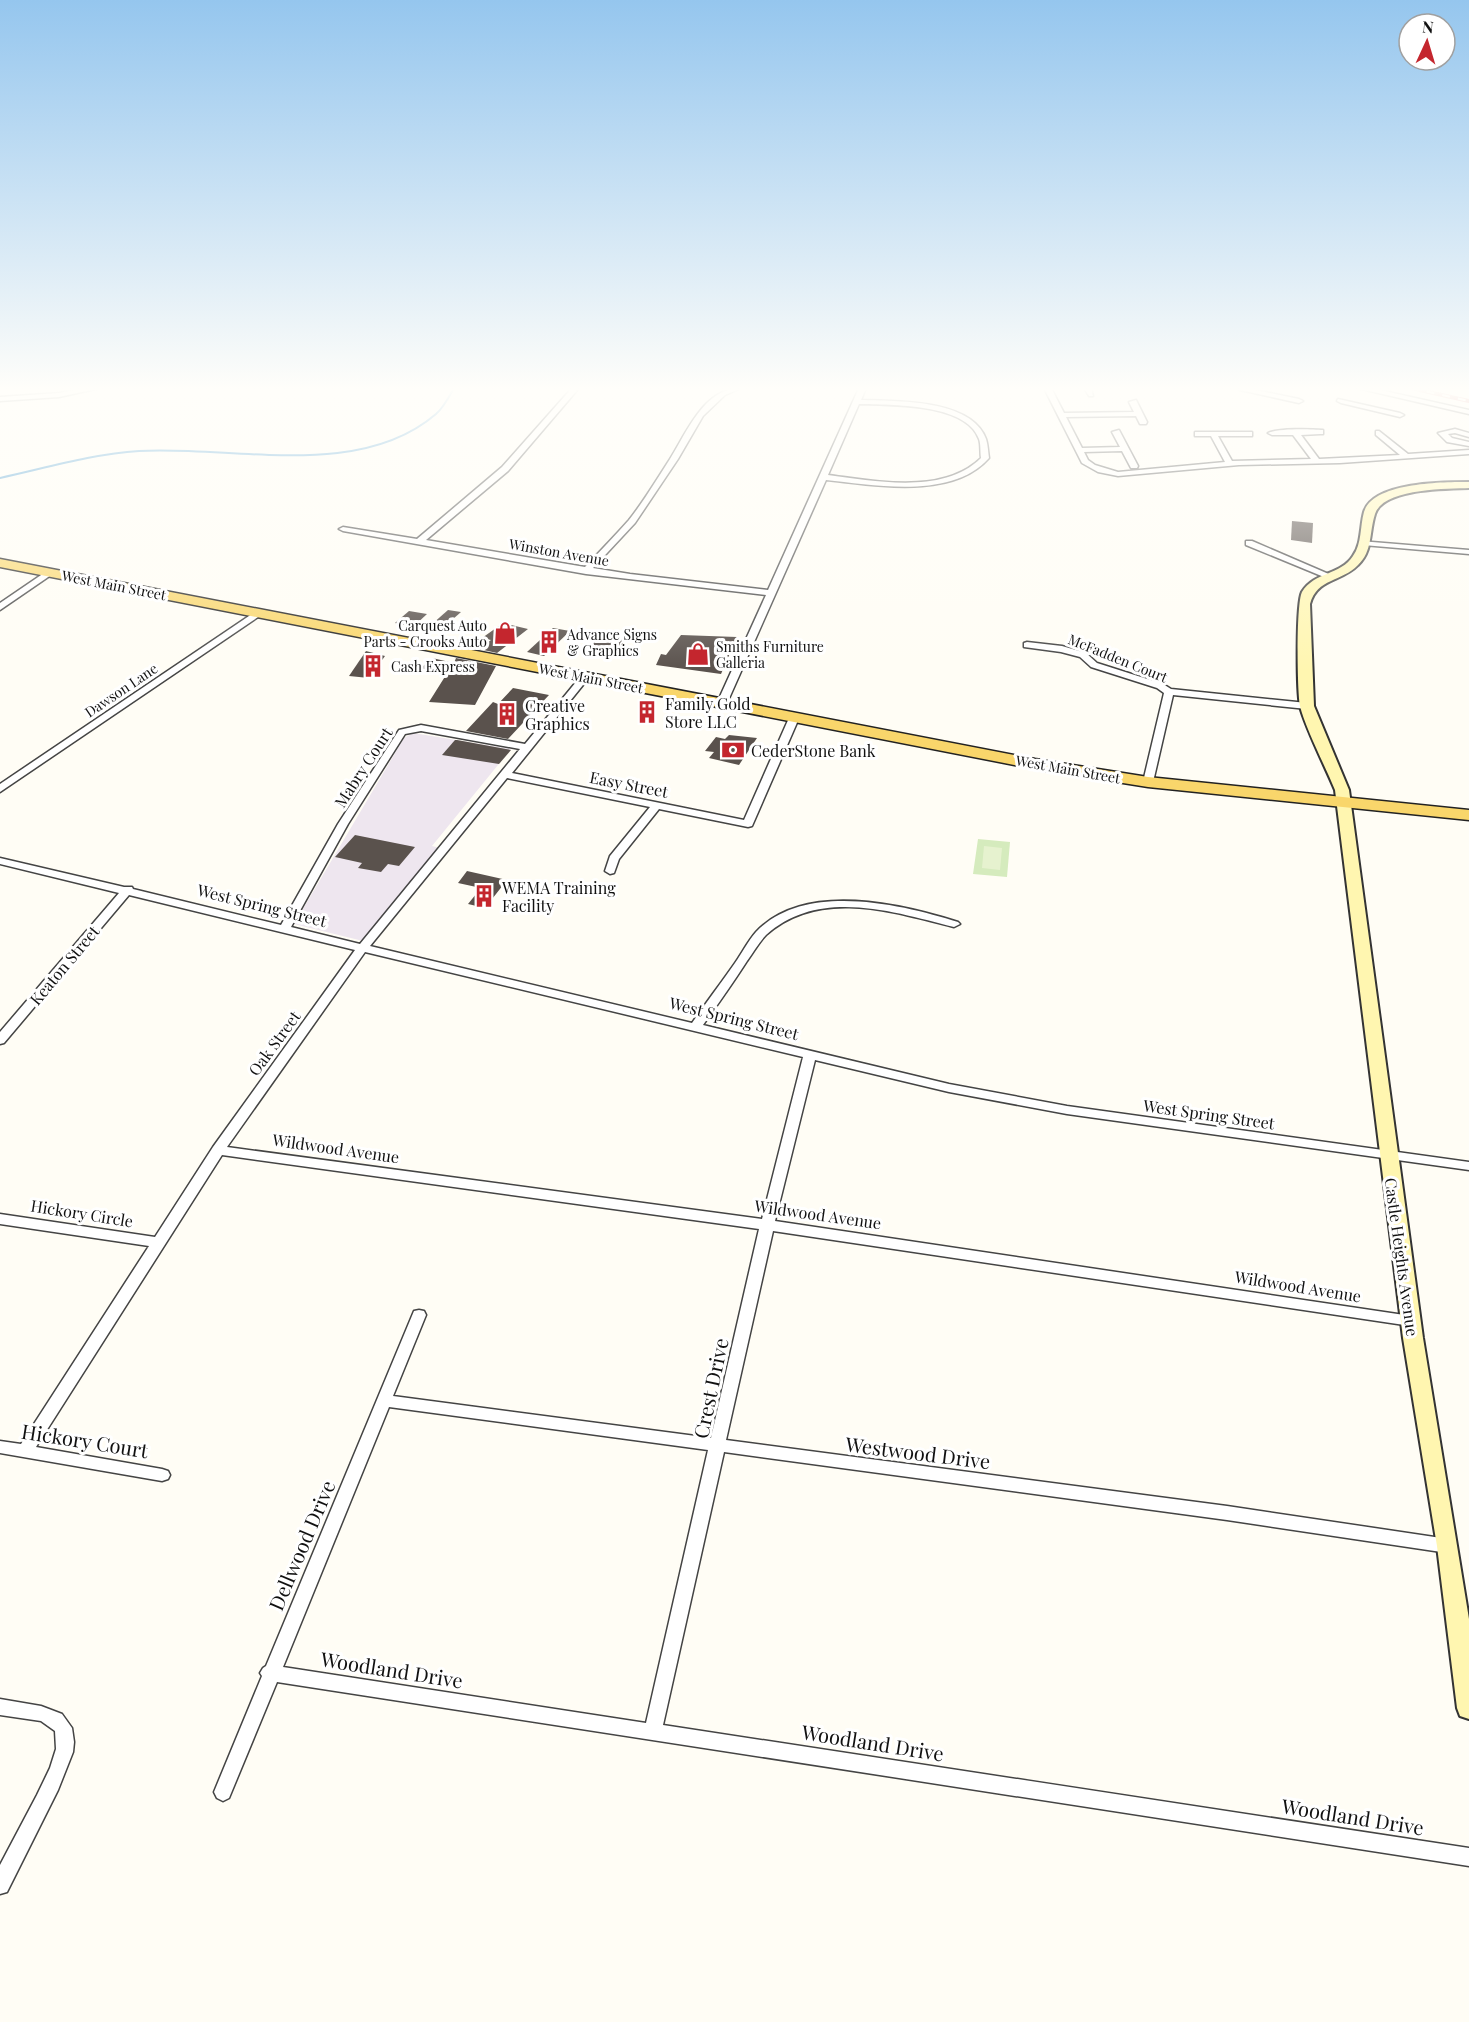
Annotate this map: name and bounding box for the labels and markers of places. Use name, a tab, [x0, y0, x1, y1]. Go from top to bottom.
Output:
place label: Carquest Auto Parts - Crooks Auto	[364, 616, 487, 651]
shop icon: Carquest Auto Parts - Crooks Auto	[492, 620, 518, 646]
place label: Advance Signs & Graphics	[566, 625, 657, 660]
building icon: Advance Signs & Graphics	[536, 629, 562, 655]
place label: Smiths Furniture Galleria	[716, 637, 824, 672]
shop icon: Smiths Furniture Galleria	[685, 641, 711, 667]
building icon: Cash Express	[360, 653, 386, 679]
place label: Cash Express	[391, 657, 475, 676]
place label: Family Gold Store LLC	[665, 693, 751, 732]
place label: Creative Graphics	[525, 695, 590, 734]
building icon: Family Gold Store LLC	[634, 699, 660, 725]
building icon: Creative Graphics	[494, 701, 520, 727]
bank icon: CederStone Bank	[720, 737, 746, 763]
place label: CederStone Bank	[751, 740, 876, 761]
place label: WEMA Training Facility	[501, 877, 616, 916]
building icon: WEMA Training Facility	[471, 883, 497, 909]

